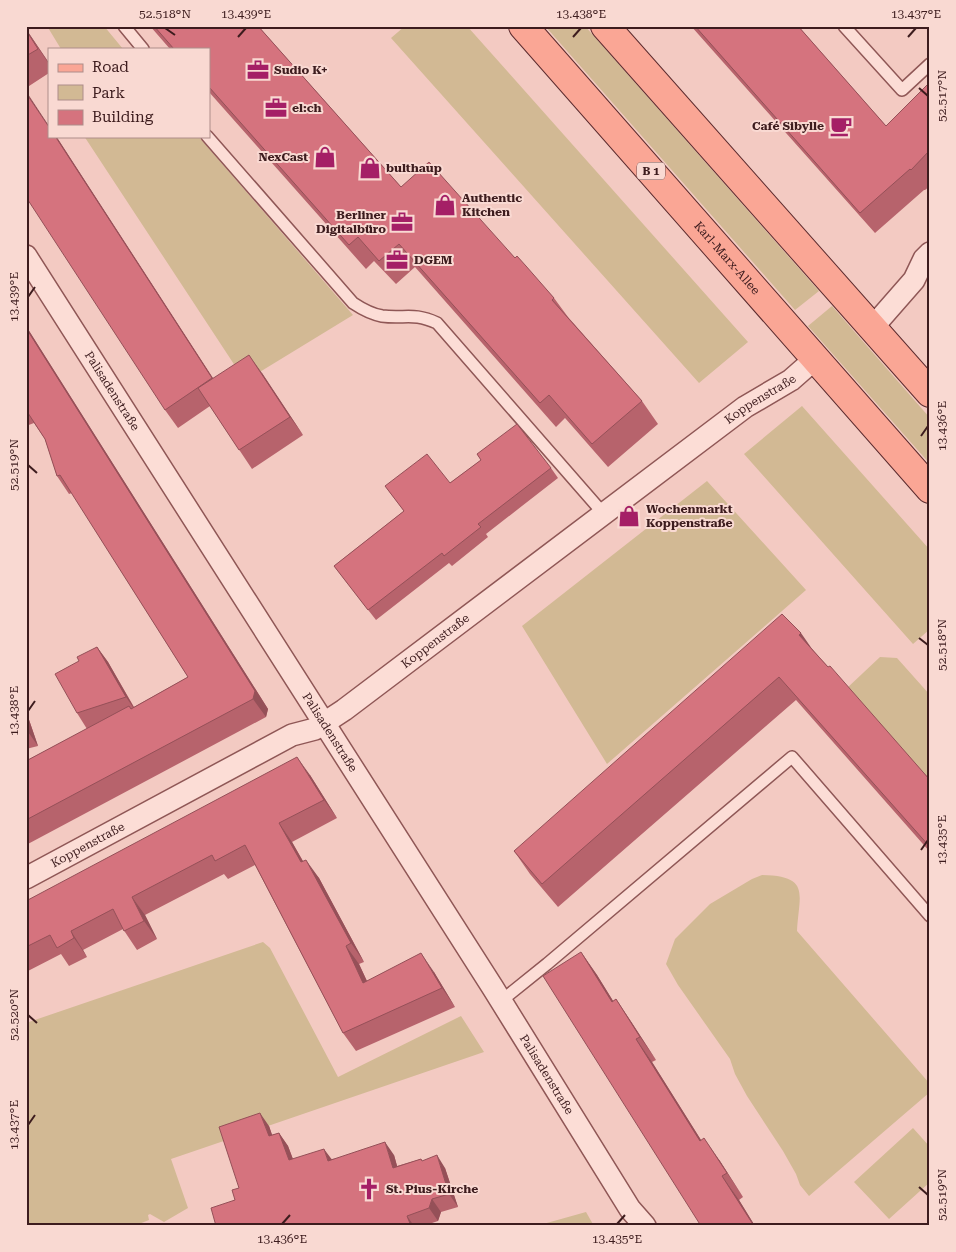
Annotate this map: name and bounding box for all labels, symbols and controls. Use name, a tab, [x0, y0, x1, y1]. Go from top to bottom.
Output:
text: 52.518°N	[139, 7, 191, 21]
text: 13.439°E	[221, 7, 271, 21]
text: 13.438°E	[556, 7, 606, 21]
text: 13.437°E	[891, 7, 941, 21]
legend	[48, 48, 210, 138]
office icon: Sudio K+	[245, 57, 271, 83]
text: Road	[92, 58, 129, 76]
place label: Sudio K+	[274, 63, 328, 77]
text: 52.517°N	[935, 70, 949, 122]
text: Park	[92, 84, 126, 102]
office icon: el:ch	[263, 95, 289, 121]
place label: el:ch	[292, 101, 322, 115]
text: Building	[92, 108, 154, 126]
cafe icon: Café Sibylle	[828, 113, 854, 139]
place label: Café Sibylle	[752, 119, 824, 133]
shop icon: NexCast	[312, 144, 338, 170]
place label: NexCast	[258, 150, 308, 164]
shop icon: bulthaup	[357, 155, 383, 181]
place label: bulthaup	[386, 161, 442, 175]
road number: B 1	[637, 162, 665, 180]
place label: Authentic Kitchen	[462, 191, 522, 219]
shop icon: Authentic Kitchen	[432, 192, 458, 218]
place label: Berliner Digitalbüro	[316, 208, 387, 236]
office icon: Berliner Digitalbüro	[389, 209, 415, 235]
street label: Karl-Marx-Allee	[691, 219, 763, 298]
office icon: DGEM	[384, 247, 410, 273]
place label: DGEM	[414, 253, 453, 267]
text: 13.439°E	[7, 272, 21, 322]
street label: Palisadenstraße	[82, 349, 143, 433]
street label: Koppenstraße	[722, 372, 799, 427]
text: 13.436°E	[935, 401, 949, 451]
text: 52.519°N	[7, 439, 21, 491]
place label: Wochenmarkt Koppenstraße	[646, 502, 733, 530]
shop icon: Wochenmarkt Koppenstraße	[616, 503, 642, 529]
street label: Koppenstraße	[399, 611, 472, 671]
text: 52.518°N	[935, 619, 949, 671]
text: 13.438°E	[7, 686, 21, 736]
street label: Palisadenstraße	[299, 690, 361, 775]
text: 13.435°E	[935, 815, 949, 865]
street label: Koppenstraße	[48, 819, 127, 870]
text: 52.520°N	[7, 989, 21, 1041]
street label: Palisadenstraße	[517, 1032, 577, 1117]
text: 13.437°E	[7, 1100, 21, 1150]
text: 52.519°N	[935, 1169, 949, 1221]
church icon: St. Pius-Kirche	[356, 1176, 382, 1202]
place label: St. Pius-Kirche	[386, 1182, 478, 1196]
text: 13.436°E	[257, 1232, 307, 1246]
text: 13.435°E	[592, 1232, 642, 1246]

